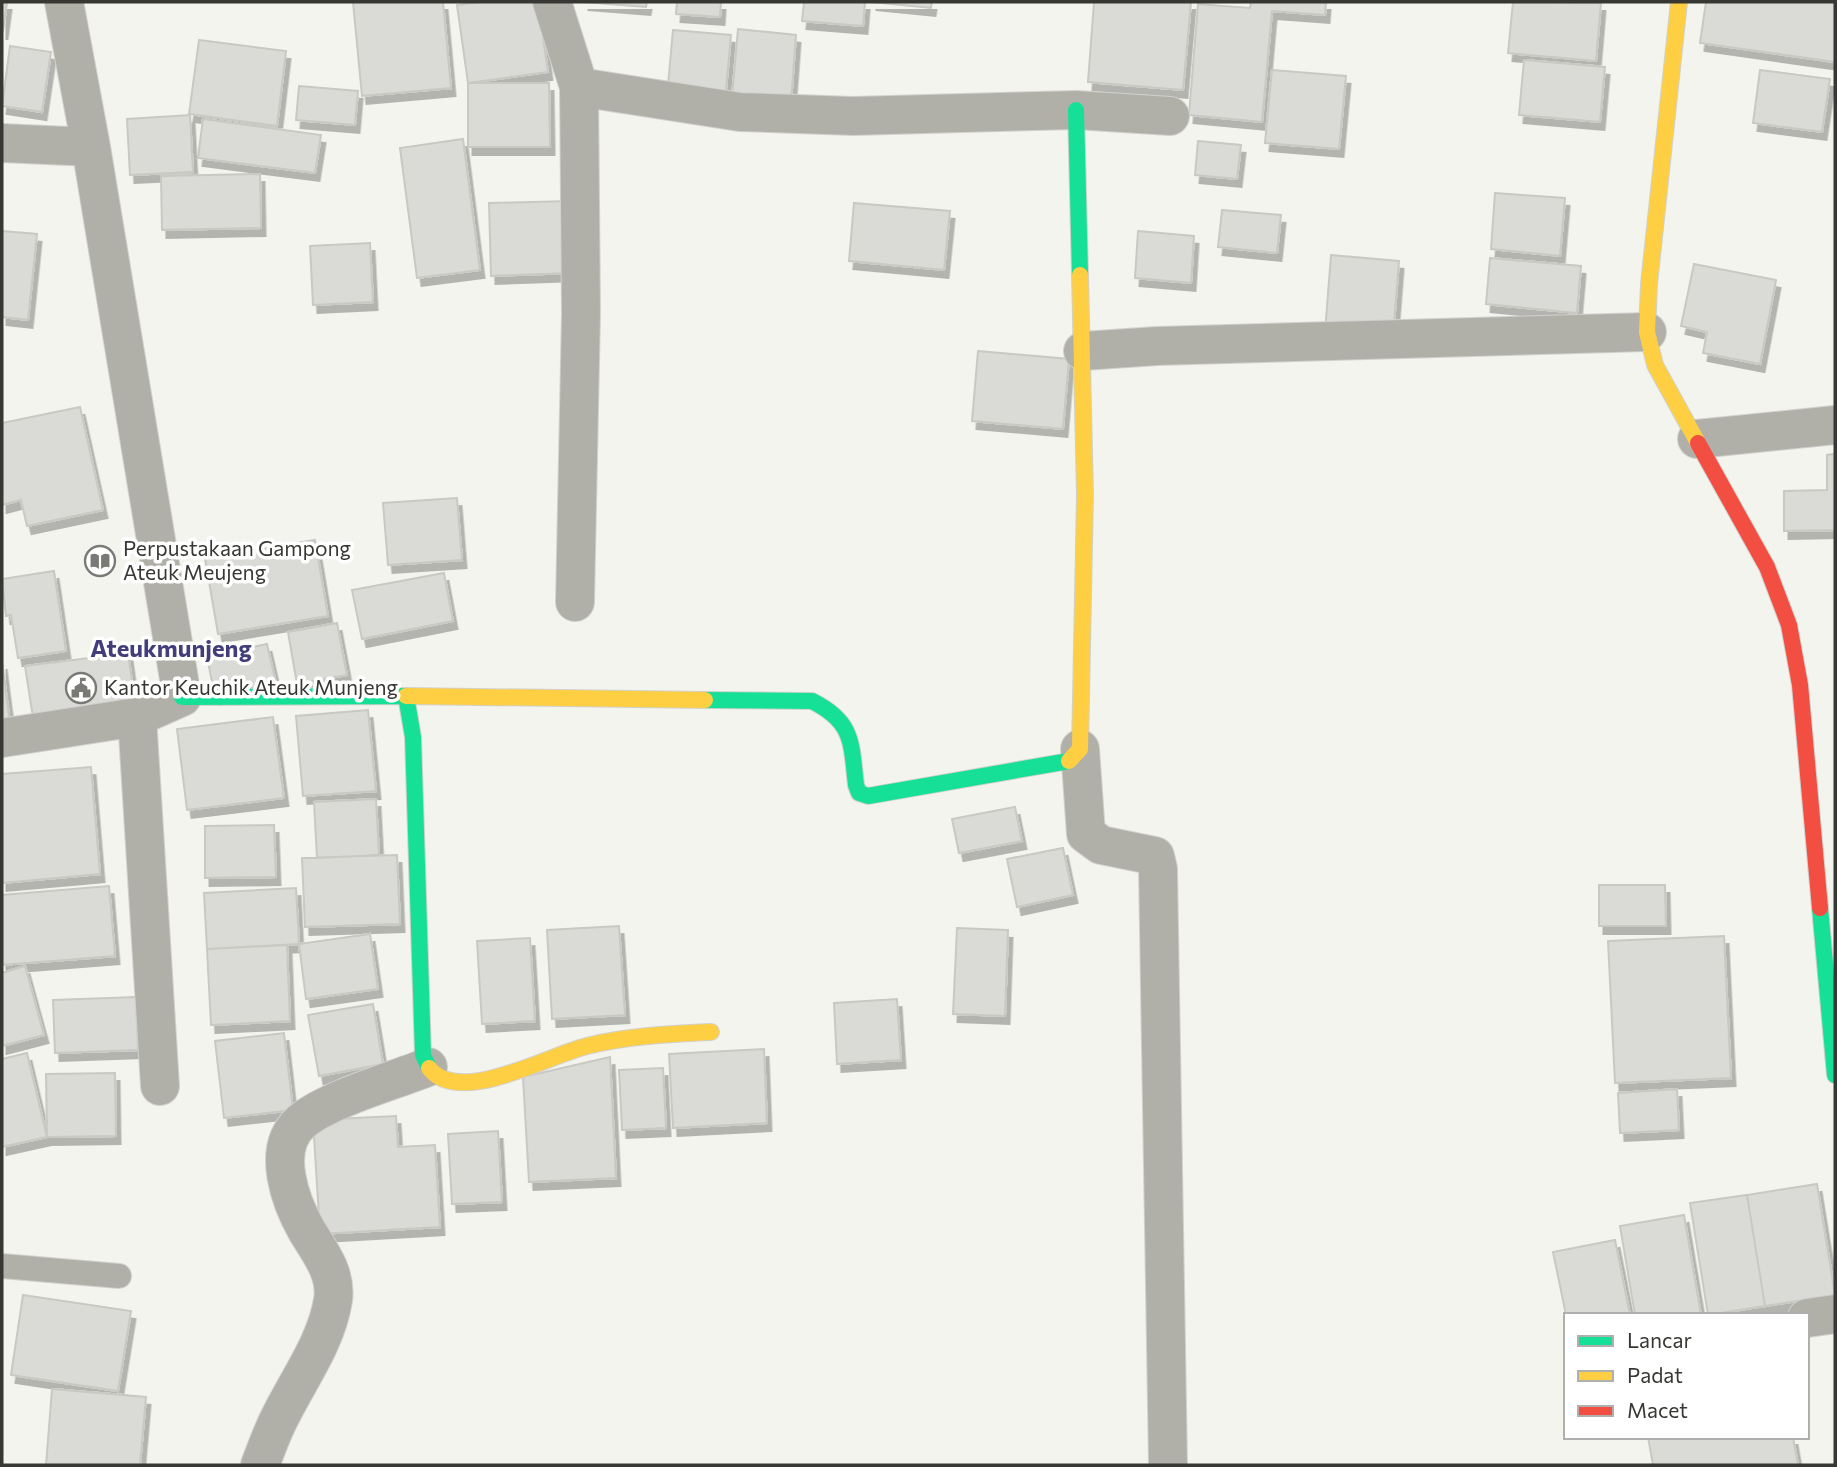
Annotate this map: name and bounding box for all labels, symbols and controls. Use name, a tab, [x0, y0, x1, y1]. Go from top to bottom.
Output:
place label: Perpustakaan Gampong Ateuk Meujeng	[123, 535, 351, 584]
library icon: Perpustakaan Gampong Ateuk Meujeng	[83, 544, 117, 578]
district label: Ateukmunjeng	[90, 633, 252, 662]
public building icon: Kantor Keuchik Ateuk Munjeng	[64, 671, 98, 705]
place label: Kantor Keuchik Ateuk Munjeng	[104, 674, 398, 699]
legend	[1564, 1313, 1809, 1439]
text: Lancar	[1627, 1327, 1692, 1352]
text: Padat	[1627, 1362, 1683, 1387]
text: Macet	[1627, 1397, 1688, 1422]

